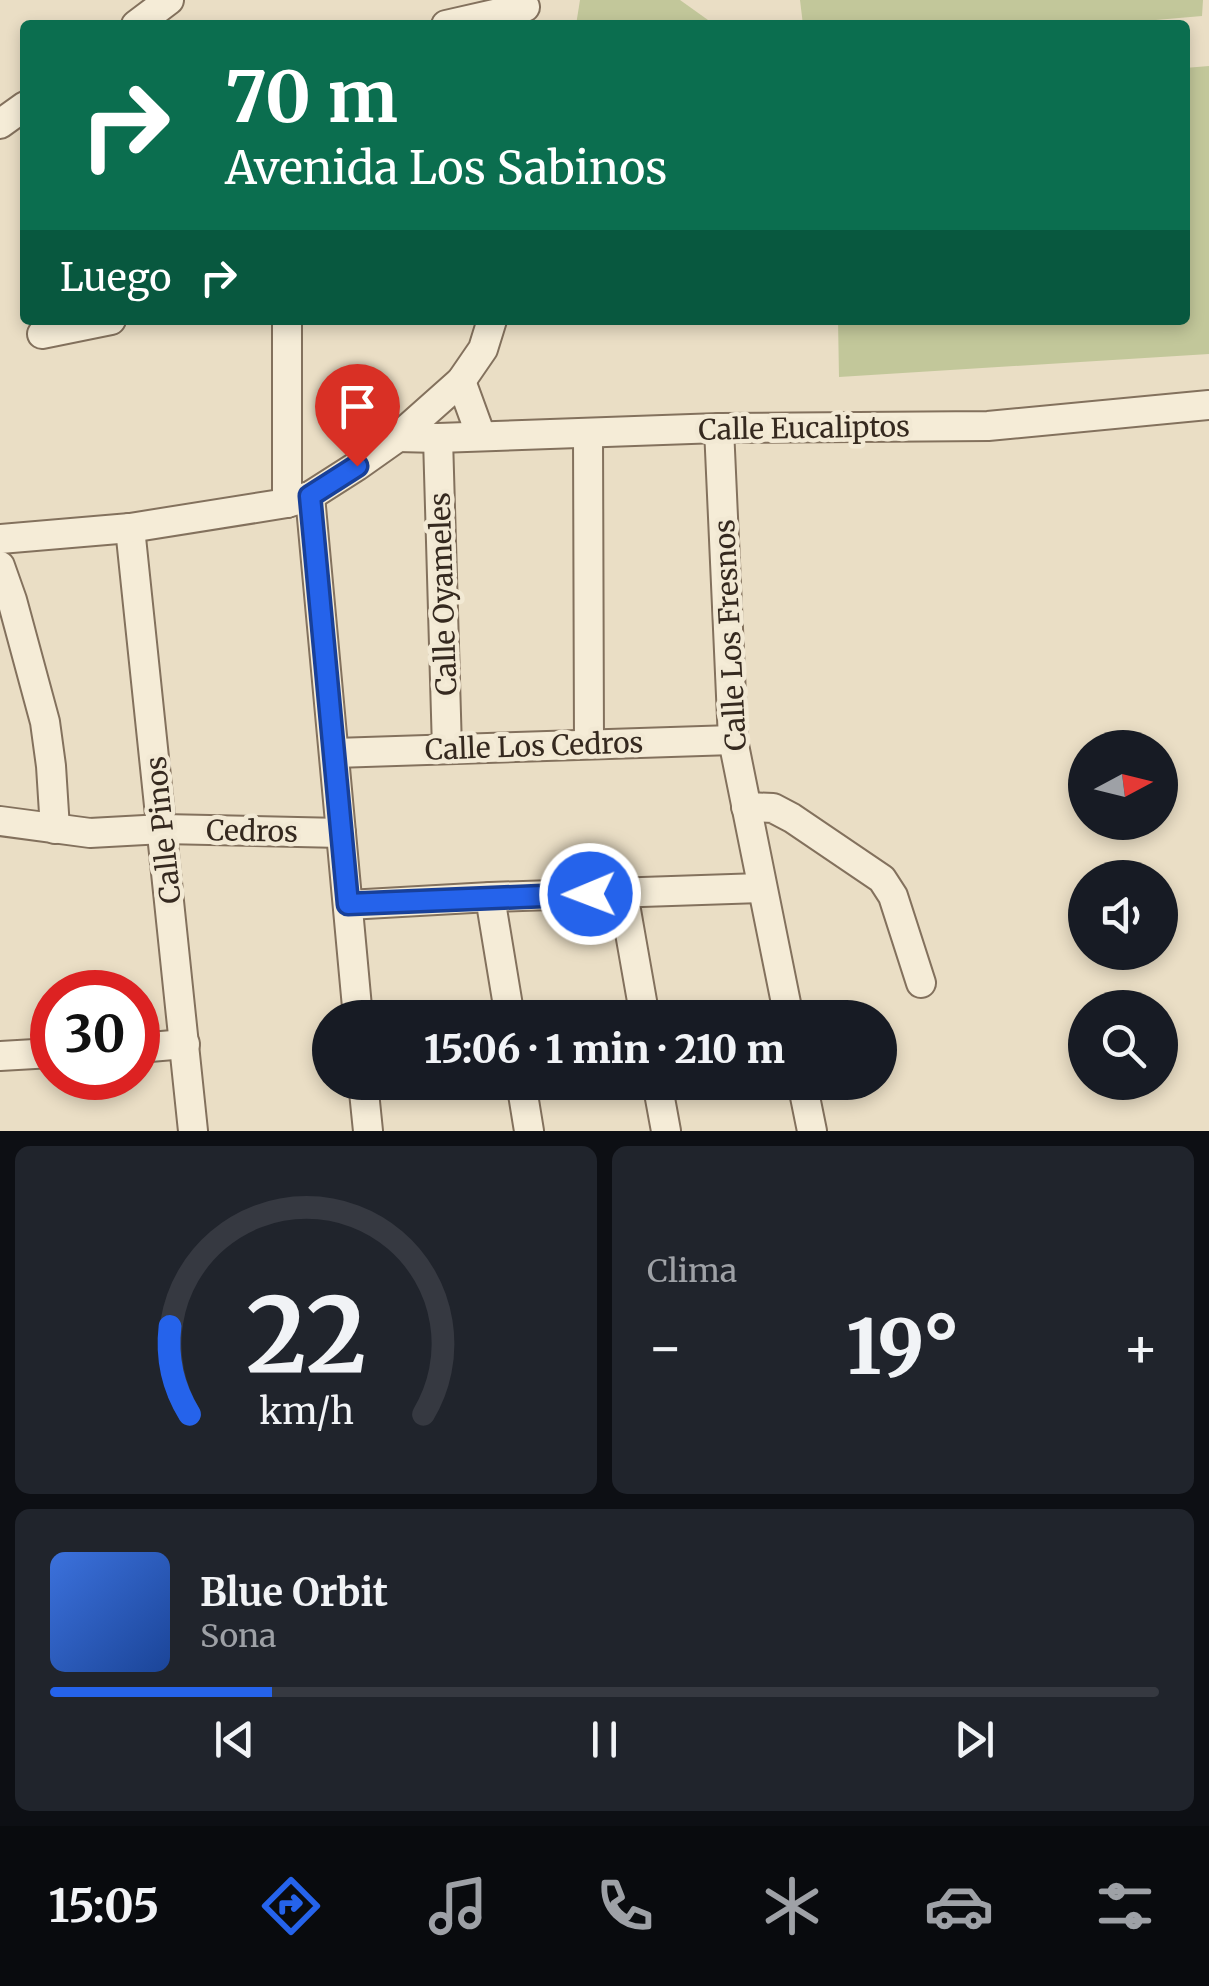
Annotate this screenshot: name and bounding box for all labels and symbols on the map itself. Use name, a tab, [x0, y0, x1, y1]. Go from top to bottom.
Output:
pin	[315, 364, 400, 467]
street label: Calle Eucaliptos	[698, 408, 910, 448]
street label: Calle Oyameles	[421, 492, 465, 696]
street label: Calle Los Fresnos	[706, 518, 754, 752]
street label: Calle Los Cedros	[424, 724, 644, 768]
north arrow	[1068, 730, 1178, 840]
street label: Calle Pinos	[137, 755, 189, 905]
street label: Cedros	[206, 812, 298, 850]
position arrow	[538, 842, 642, 946]
speed limit sign: 30	[30, 970, 160, 1100]

